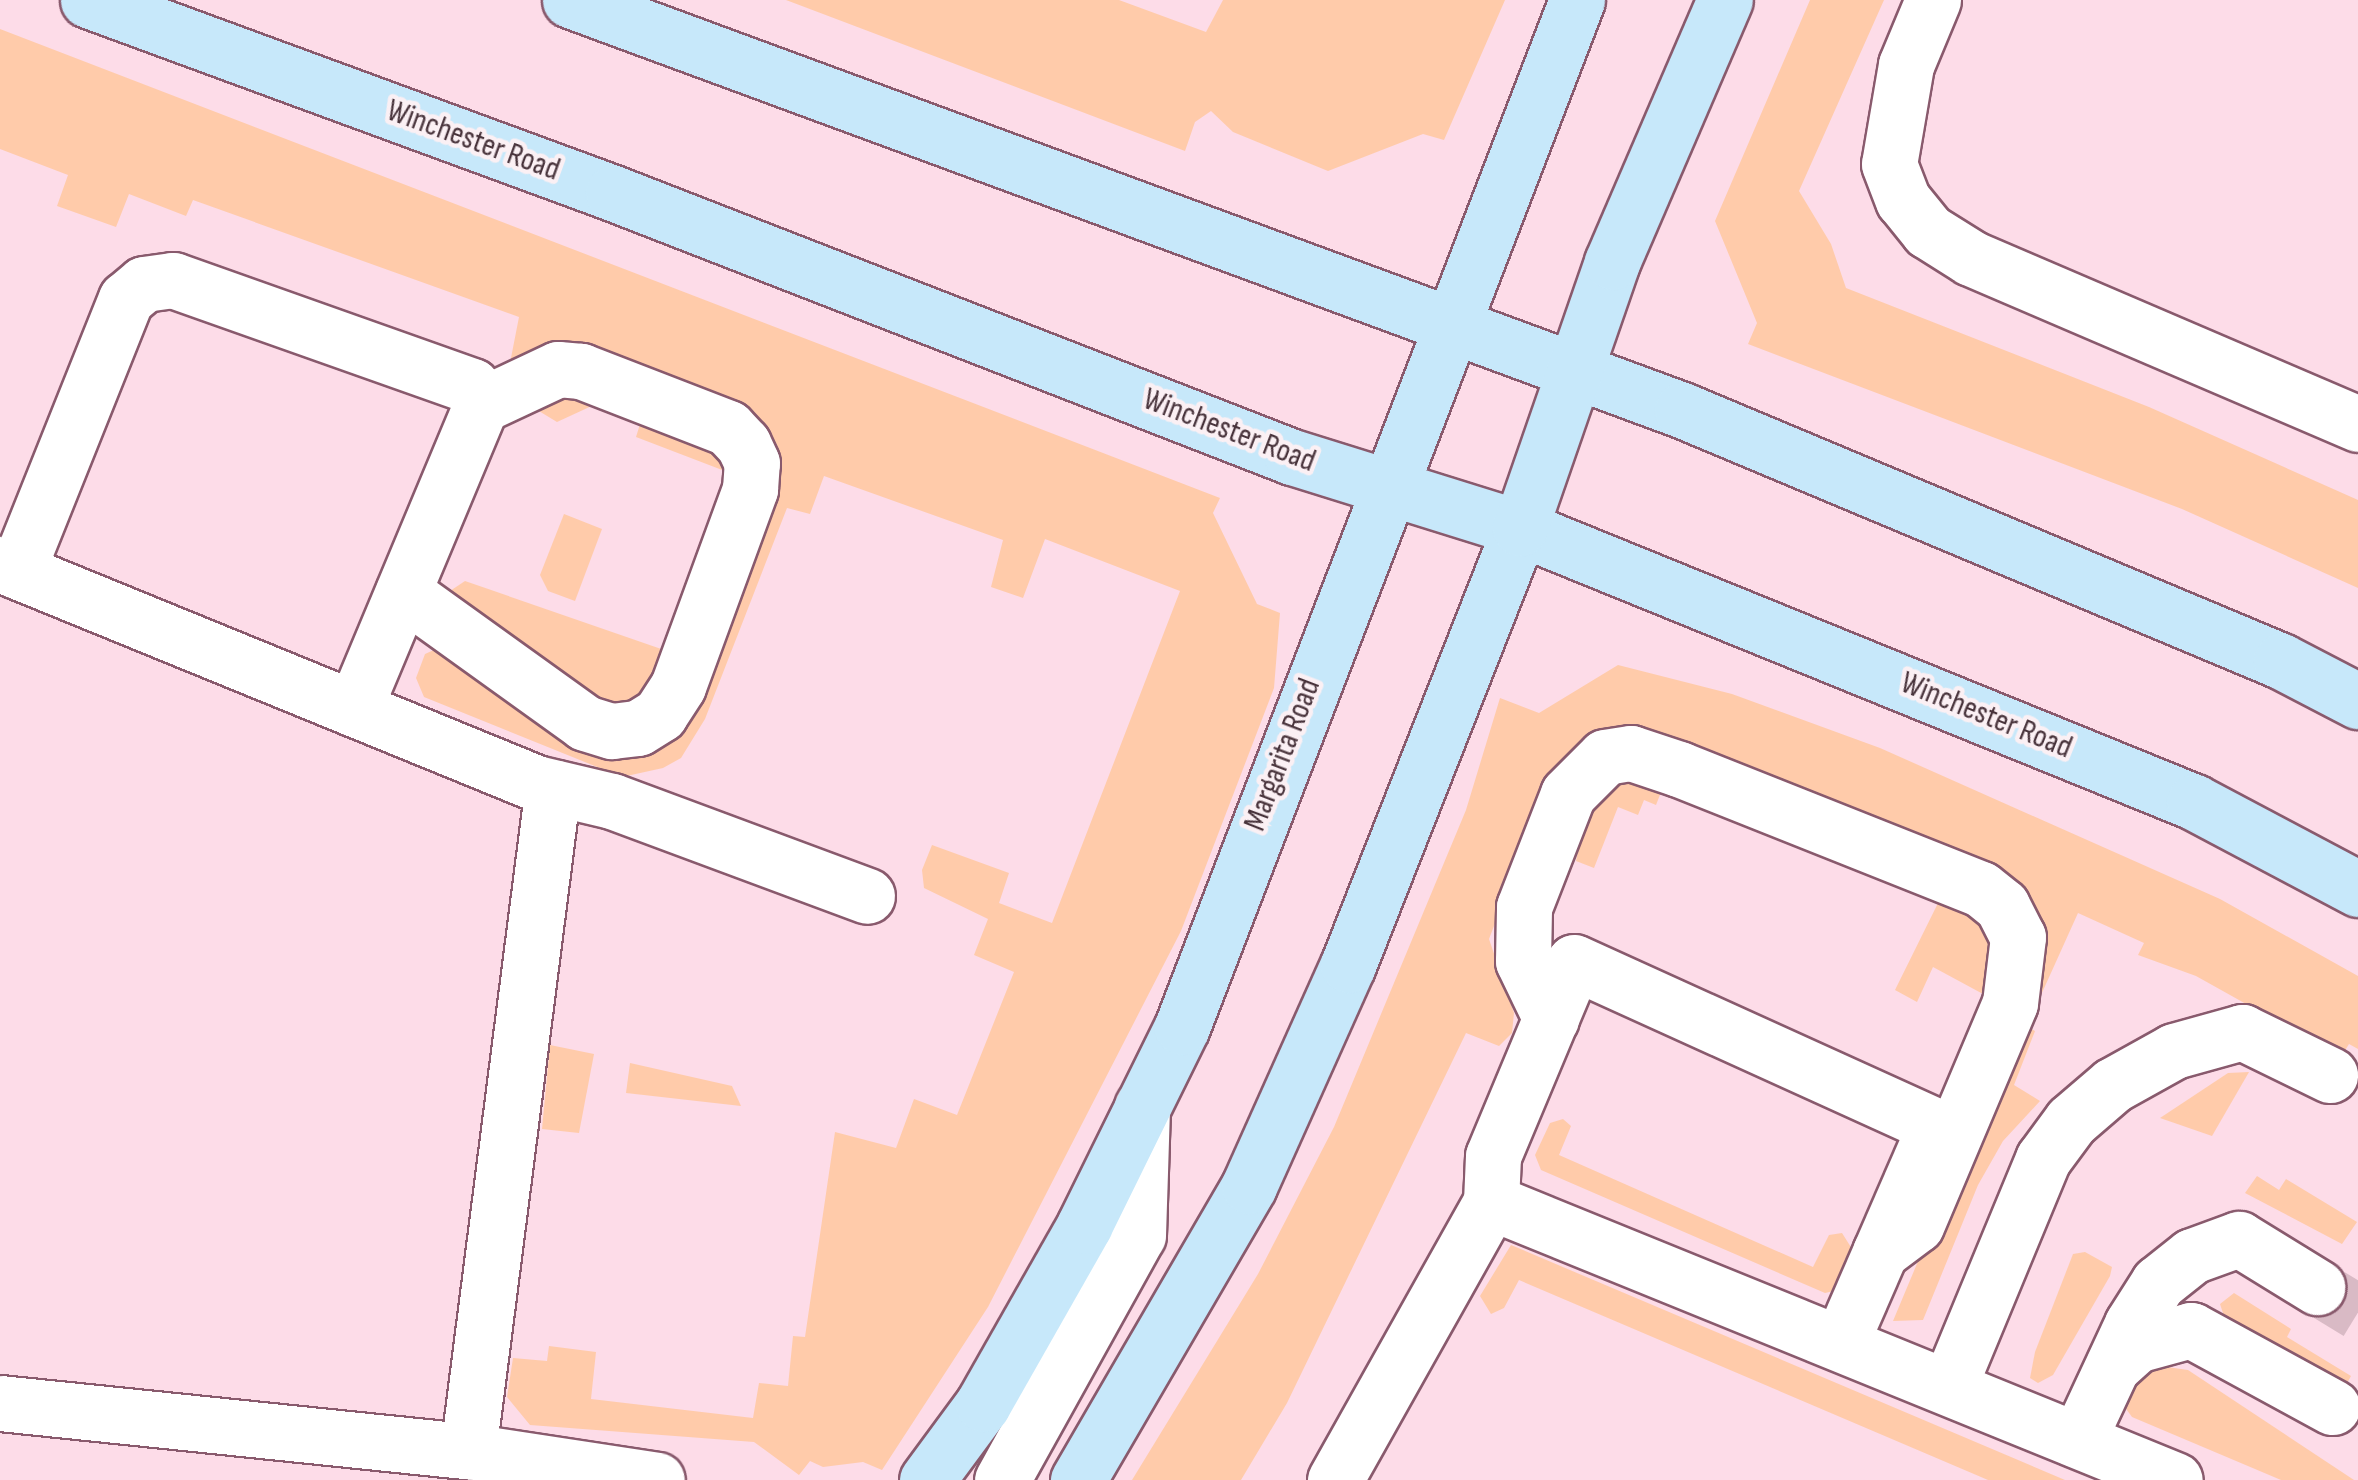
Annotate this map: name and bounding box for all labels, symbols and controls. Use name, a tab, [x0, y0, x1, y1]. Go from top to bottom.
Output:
street label: Winchester Road	[381, 92, 565, 190]
street label: Winchester Road	[1137, 381, 1321, 481]
street label: Winchester Road	[1895, 664, 2077, 768]
street label: Margarita Road	[1236, 674, 1330, 836]

